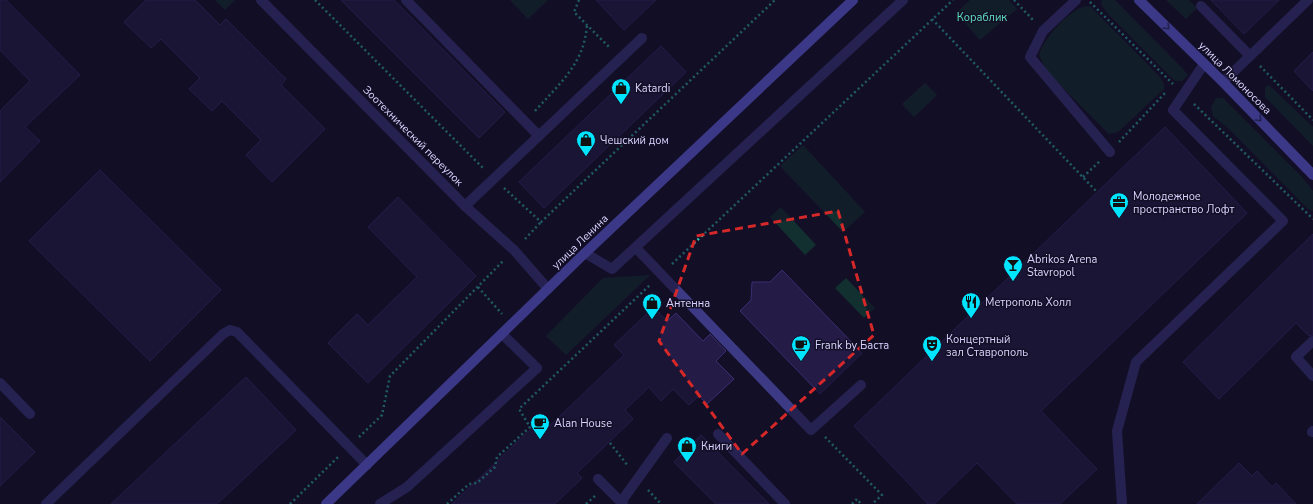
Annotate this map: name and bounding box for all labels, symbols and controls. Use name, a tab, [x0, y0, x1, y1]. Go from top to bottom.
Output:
park label: Кораблик	[957, 10, 1007, 25]
one-way arrow	[1162, 22, 1169, 30]
street label: улица Ломоносова	[1195, 38, 1275, 118]
shop icon: Katardi	[610, 77, 632, 105]
place label: Katardi	[635, 81, 670, 96]
street label: Зоотехнический переулок	[360, 83, 467, 190]
one-way arrow	[1254, 114, 1262, 122]
shop icon: Чешский дом	[575, 129, 597, 157]
place label: Чешский дом	[600, 133, 669, 148]
place label: Молодежное пространство Лофт	[1133, 189, 1234, 217]
office icon: Молодежное пространство Лофт	[1108, 191, 1130, 219]
street label: улица Ленина	[549, 211, 611, 273]
place label: Abrikos Arena Stavropol	[1027, 252, 1098, 280]
bar icon: Abrikos Arena Stavropol	[1002, 254, 1024, 282]
restaurant icon: Метрополь Холл	[960, 291, 982, 319]
shop icon: Антенна	[641, 292, 663, 320]
place label: Метрополь Холл	[985, 295, 1071, 310]
place label: Антенна	[666, 296, 710, 311]
place label: Концертный зал Ставрополь	[946, 332, 1028, 360]
cafe icon: Frank by Баста	[790, 334, 812, 362]
theatre icon: Концертный зал Ставрополь	[921, 334, 943, 362]
place label: Frank by Баста	[815, 338, 889, 353]
cafe icon: Alan House	[529, 412, 551, 440]
place label: Alan House	[554, 416, 612, 431]
shop icon: Книги	[676, 435, 698, 463]
place label: Книги	[701, 439, 732, 454]

